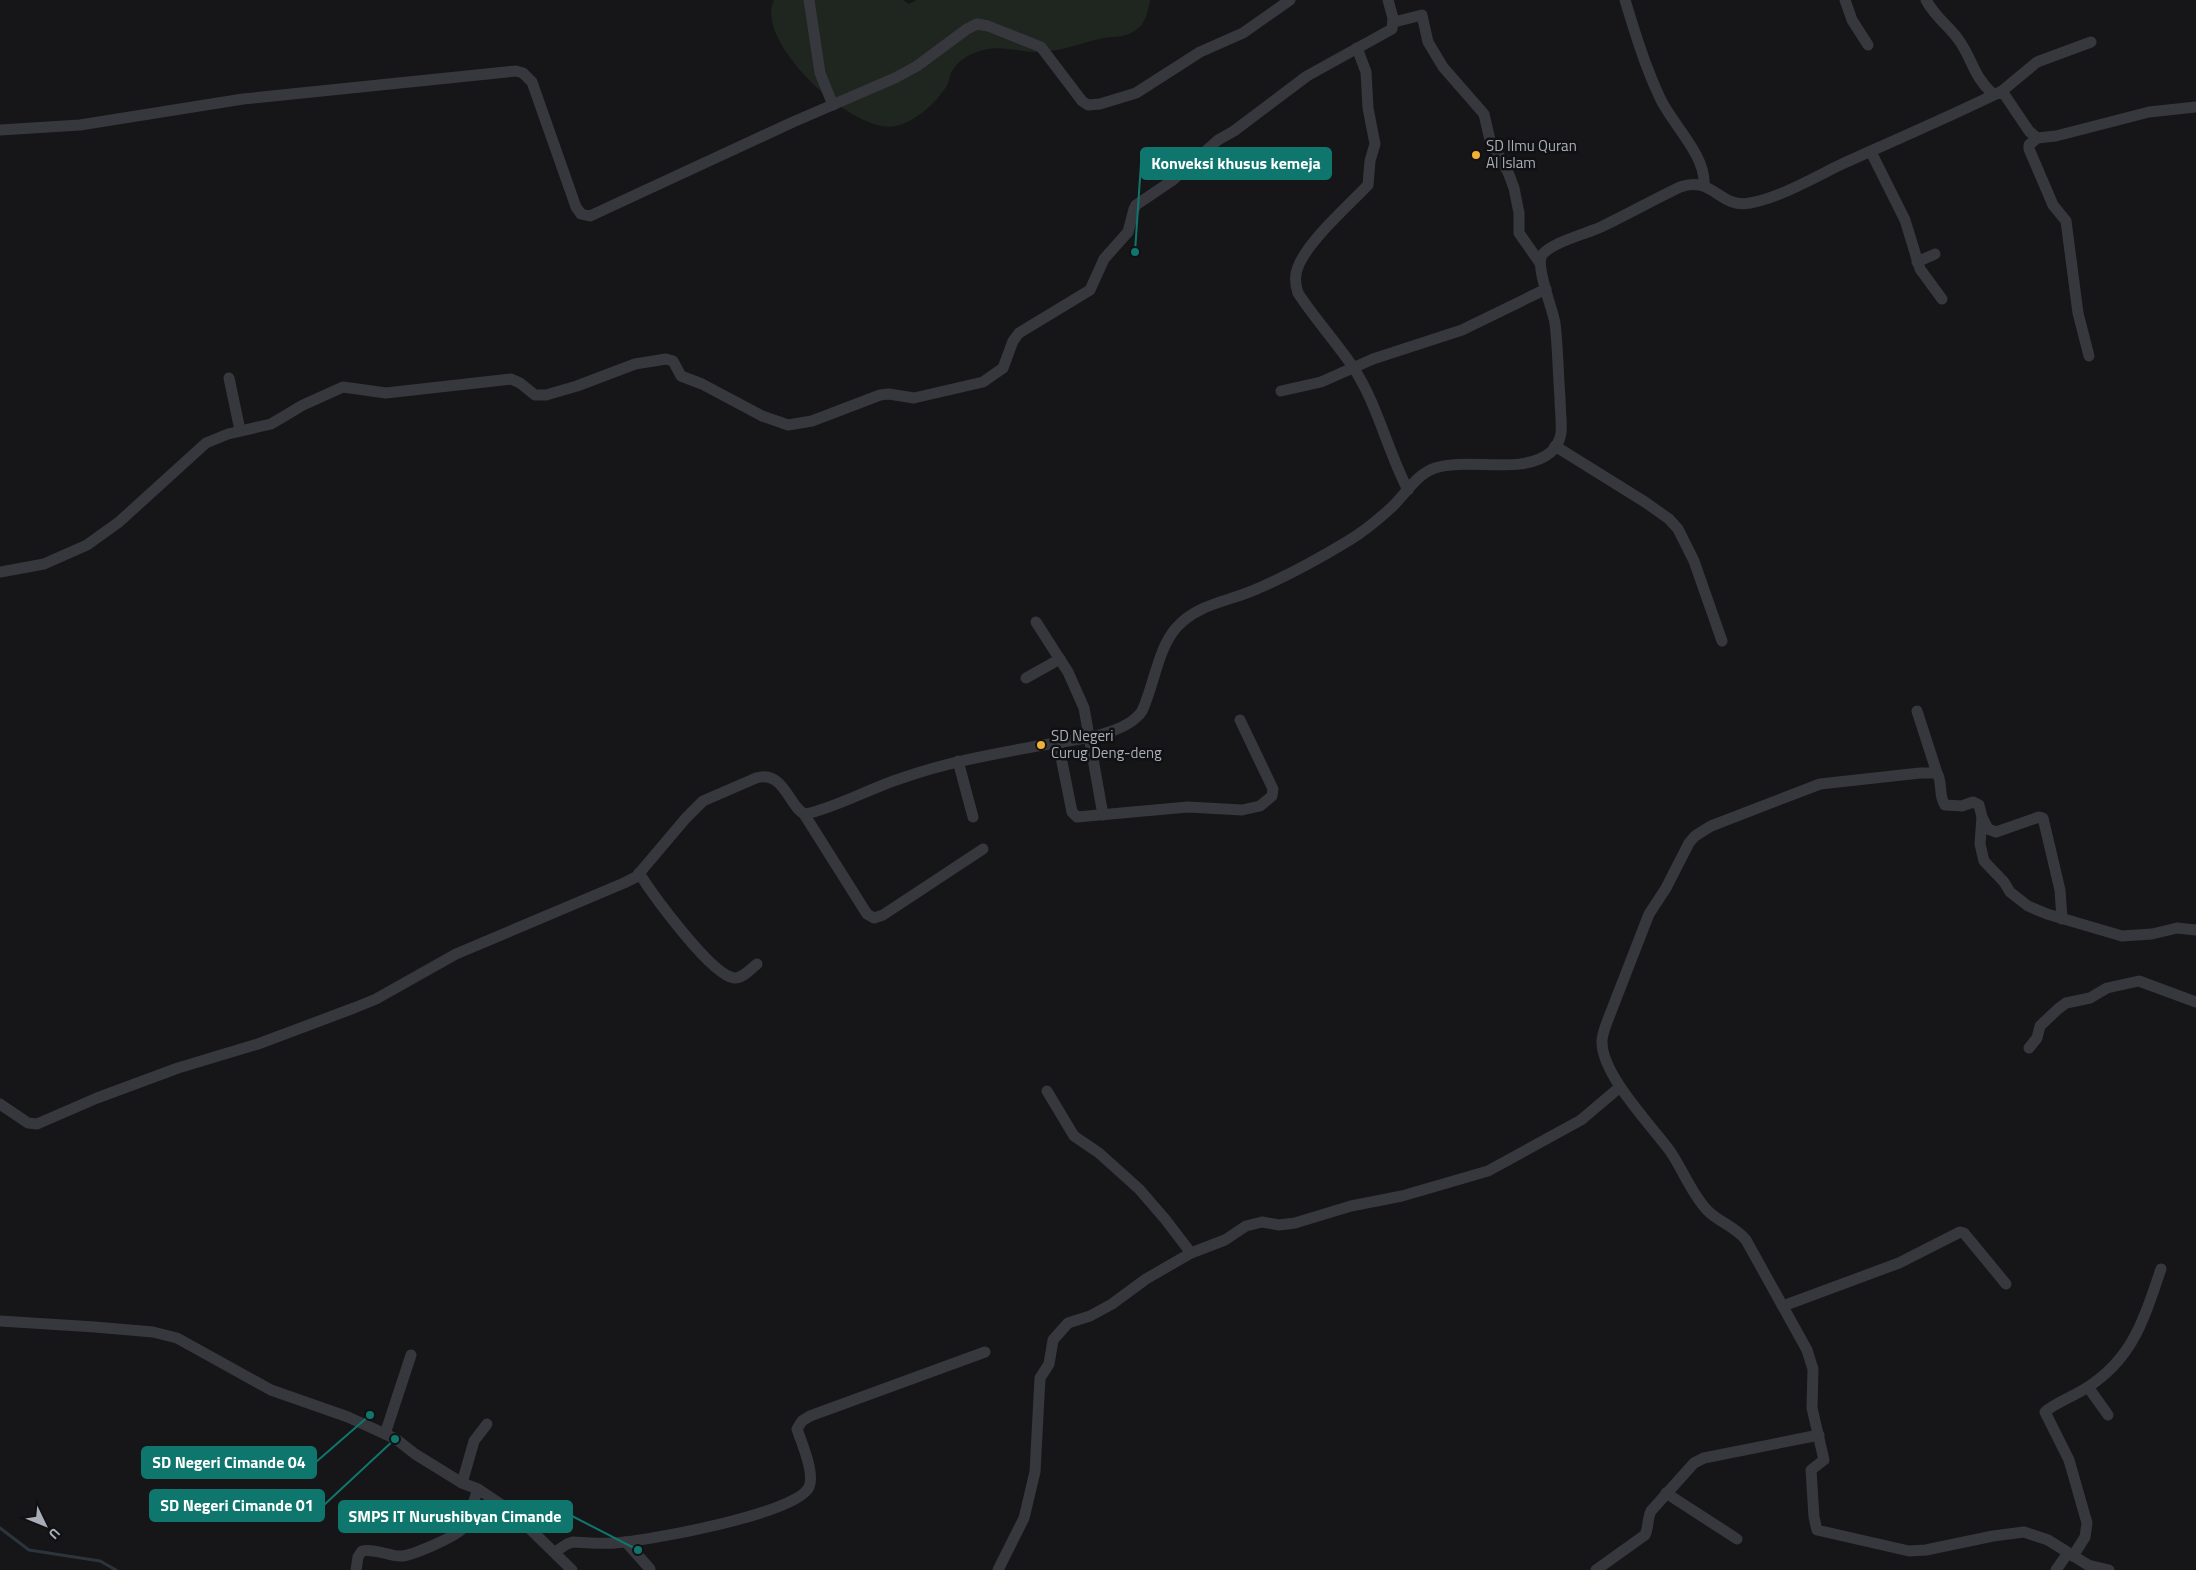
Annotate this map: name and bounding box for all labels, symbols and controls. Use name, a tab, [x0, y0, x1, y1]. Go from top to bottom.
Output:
place label: SD Ilmu Quran Al Islam	[1486, 134, 1577, 174]
callout: Konveksi khusus kemeja	[1141, 148, 1331, 179]
marker: SD Ilmu Quran Al Islam	[1470, 149, 1482, 161]
text: Konveksi khusus kemeja	[1151, 151, 1321, 175]
place label: SD Negeri Curug Deng-deng	[1051, 724, 1162, 764]
marker: SD Negeri Curug Deng-deng	[1035, 739, 1047, 751]
callout: SD Negeri Cimande 04	[142, 1447, 316, 1478]
text: SD Negeri Cimande 04	[152, 1450, 306, 1474]
callout: SD Negeri Cimande 01	[150, 1490, 324, 1521]
text: SD Negeri Cimande 01	[160, 1493, 314, 1517]
north arrow	[20, 1500, 70, 1550]
callout: SMPS IT Nurushibyan Cimande	[339, 1501, 572, 1532]
text: SMPS IT Nurushibyan Cimande	[348, 1504, 562, 1528]
text: U	[44, 1524, 66, 1545]

